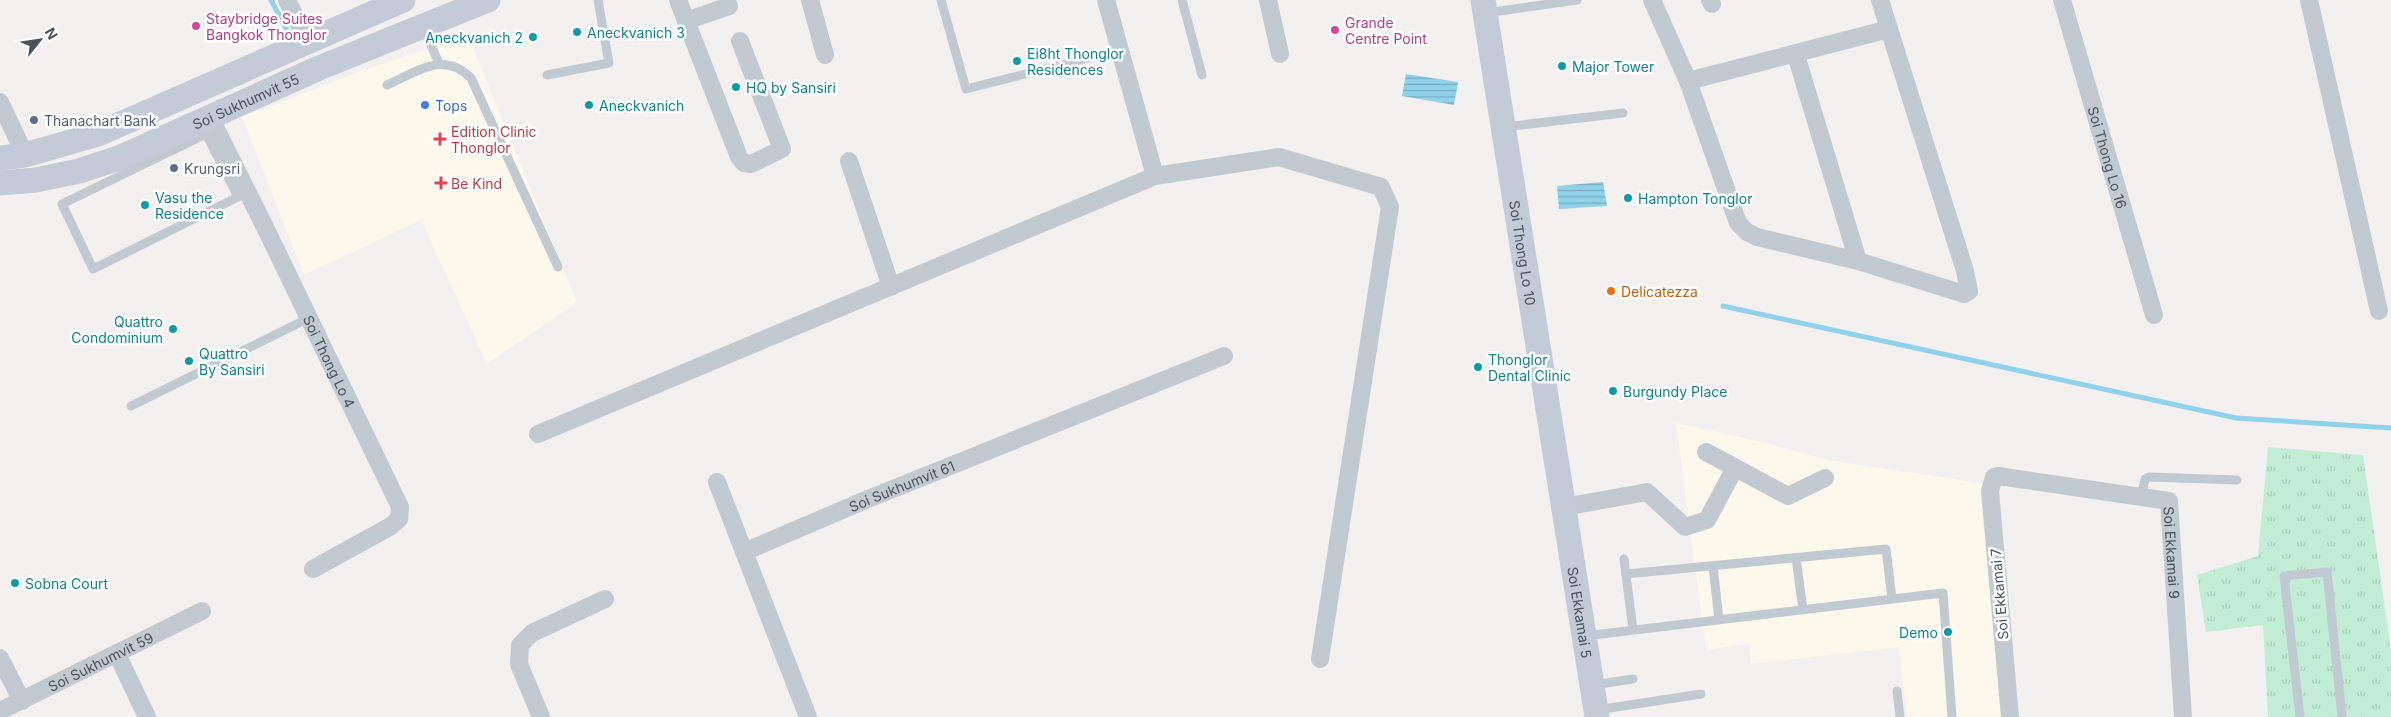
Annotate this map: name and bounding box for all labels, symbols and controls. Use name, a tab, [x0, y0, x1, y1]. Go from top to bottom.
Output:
place label: Staybridge Suites Bangkok Thonglor	[206, 10, 327, 43]
place label: Grande Centre Point	[1345, 14, 1427, 47]
north arrow	[15, 15, 65, 65]
marker: Staybridge Suites Bangkok Thonglor	[190, 20, 202, 32]
text: N	[42, 24, 62, 42]
place label: Aneckvanich 3	[587, 24, 685, 41]
marker: Grande Centre Point	[1329, 24, 1341, 36]
marker: Aneckvanich 3	[571, 26, 583, 38]
place label: Aneckvanich 2	[425, 29, 523, 46]
marker: Aneckvanich 2	[527, 31, 539, 43]
place label: Ei8ht Thonglor Residences	[1027, 45, 1124, 78]
marker: Ei8ht Thonglor Residences	[1011, 55, 1023, 67]
place label: Major Tower	[1572, 58, 1654, 75]
marker: Major Tower	[1556, 60, 1568, 72]
street label: Soi Sukhumvit 55	[190, 70, 302, 132]
place label: HQ by Sansiri	[746, 79, 836, 96]
marker: HQ by Sansiri	[730, 81, 742, 93]
place label: Tops	[435, 97, 467, 114]
place label: Aneckvanich	[599, 97, 684, 114]
marker: Tops	[419, 99, 431, 111]
marker: Aneckvanich	[583, 99, 595, 111]
street label: Soi Thong Lo 16	[2085, 104, 2131, 211]
place label: Thanachart Bank	[44, 112, 157, 129]
marker: Thanachart Bank	[28, 114, 40, 126]
place label: Edition Clinic Thonglor	[451, 123, 537, 156]
marker: Edition Clinic Thonglor	[433, 132, 447, 146]
place label: Krungsri	[184, 160, 240, 177]
marker: Krungsri	[168, 162, 180, 174]
place label: Be Kind	[451, 175, 502, 192]
marker: Be Kind	[435, 177, 447, 189]
place label: Vasu the Residence	[155, 189, 224, 222]
place label: Hampton Tonglor	[1638, 190, 1752, 207]
marker: Hampton Tonglor	[1622, 192, 1634, 204]
marker: Vasu the Residence	[139, 199, 151, 211]
street label: Soi Thong Lo 10	[1506, 199, 1540, 307]
place label: Delicatezza	[1621, 283, 1698, 300]
marker: Delicatezza	[1605, 285, 1617, 297]
street label: Soi Thong Lo 4	[300, 312, 359, 410]
place label: Quattro Condominium	[71, 313, 163, 346]
marker: Quattro Condominium	[167, 323, 179, 335]
place label: Quattro By Sansiri	[199, 345, 265, 378]
place label: Thonglor Dental Clinic	[1488, 351, 1571, 384]
marker: Quattro By Sansiri	[183, 355, 195, 367]
marker: Thonglor Dental Clinic	[1472, 361, 1484, 373]
place label: Burgundy Place	[1623, 383, 1727, 400]
marker: Burgundy Place	[1607, 385, 1619, 397]
street label: Soi Sukhumvit 61	[846, 457, 957, 515]
street label: Soi Ekkamai 9	[2161, 506, 2184, 599]
street label: Soi Ekkamai 7	[1987, 547, 2011, 640]
street label: Soi Ekkamai 5	[1565, 565, 1596, 659]
place label: Sobna Court	[25, 575, 108, 592]
marker: Sobna Court	[9, 577, 21, 589]
place label: Demo	[1899, 624, 1938, 641]
marker: Demo	[1942, 626, 1954, 638]
street label: Soi Sukhumvit 59	[45, 628, 156, 695]

